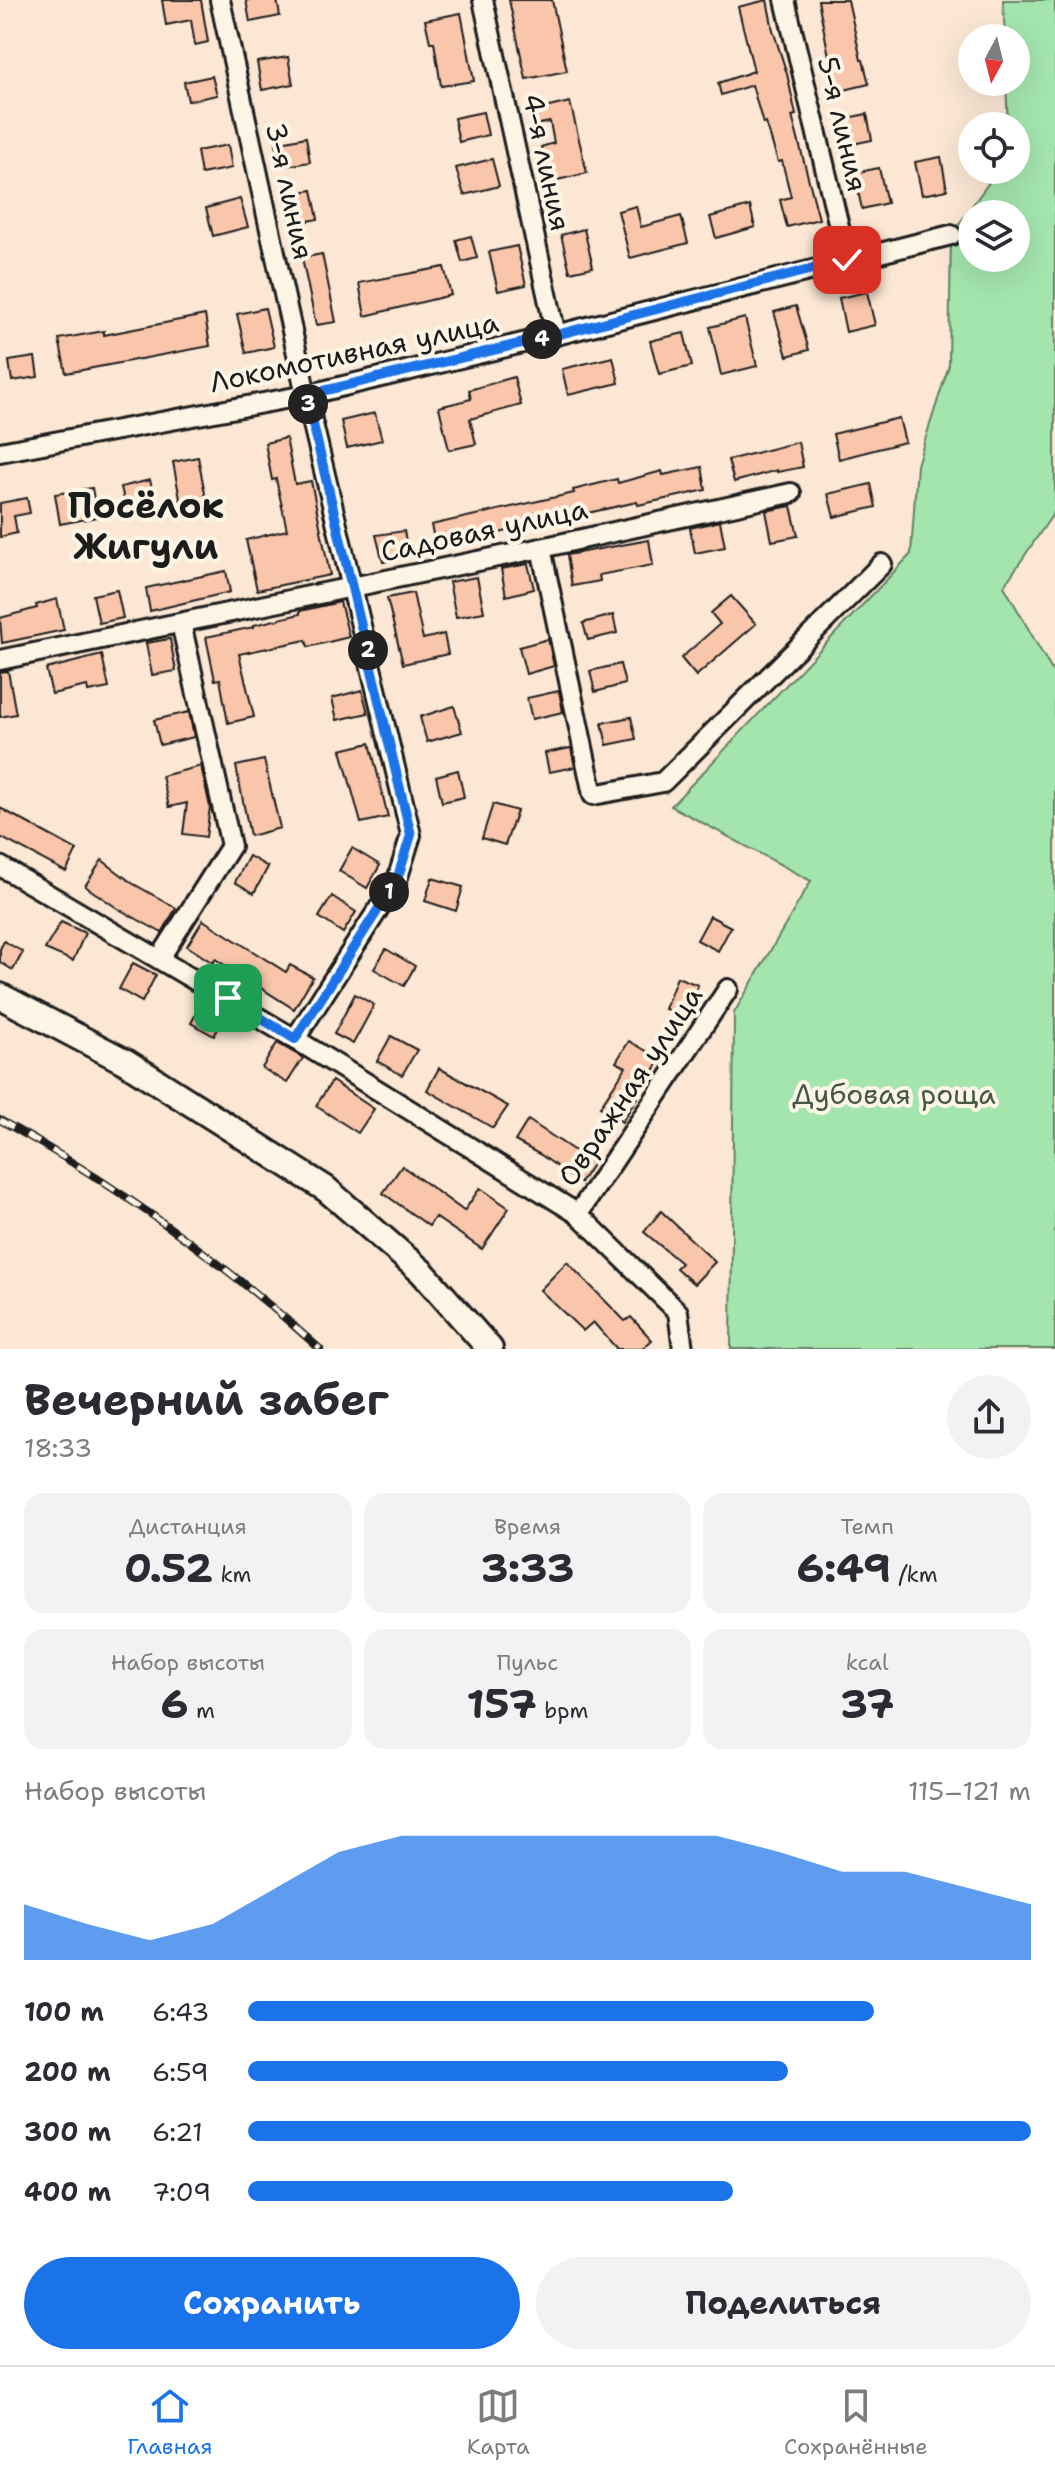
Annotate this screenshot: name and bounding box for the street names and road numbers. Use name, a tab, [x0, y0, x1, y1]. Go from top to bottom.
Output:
street label: 5-я линия	[809, 53, 877, 195]
street label: 4-я линия	[514, 90, 580, 234]
street label: 3-я линия	[257, 119, 323, 263]
street label: Локомотивная улица	[206, 303, 502, 401]
street label: Садовая улица	[377, 490, 591, 570]
street label: Овражная улица	[549, 979, 711, 1193]

